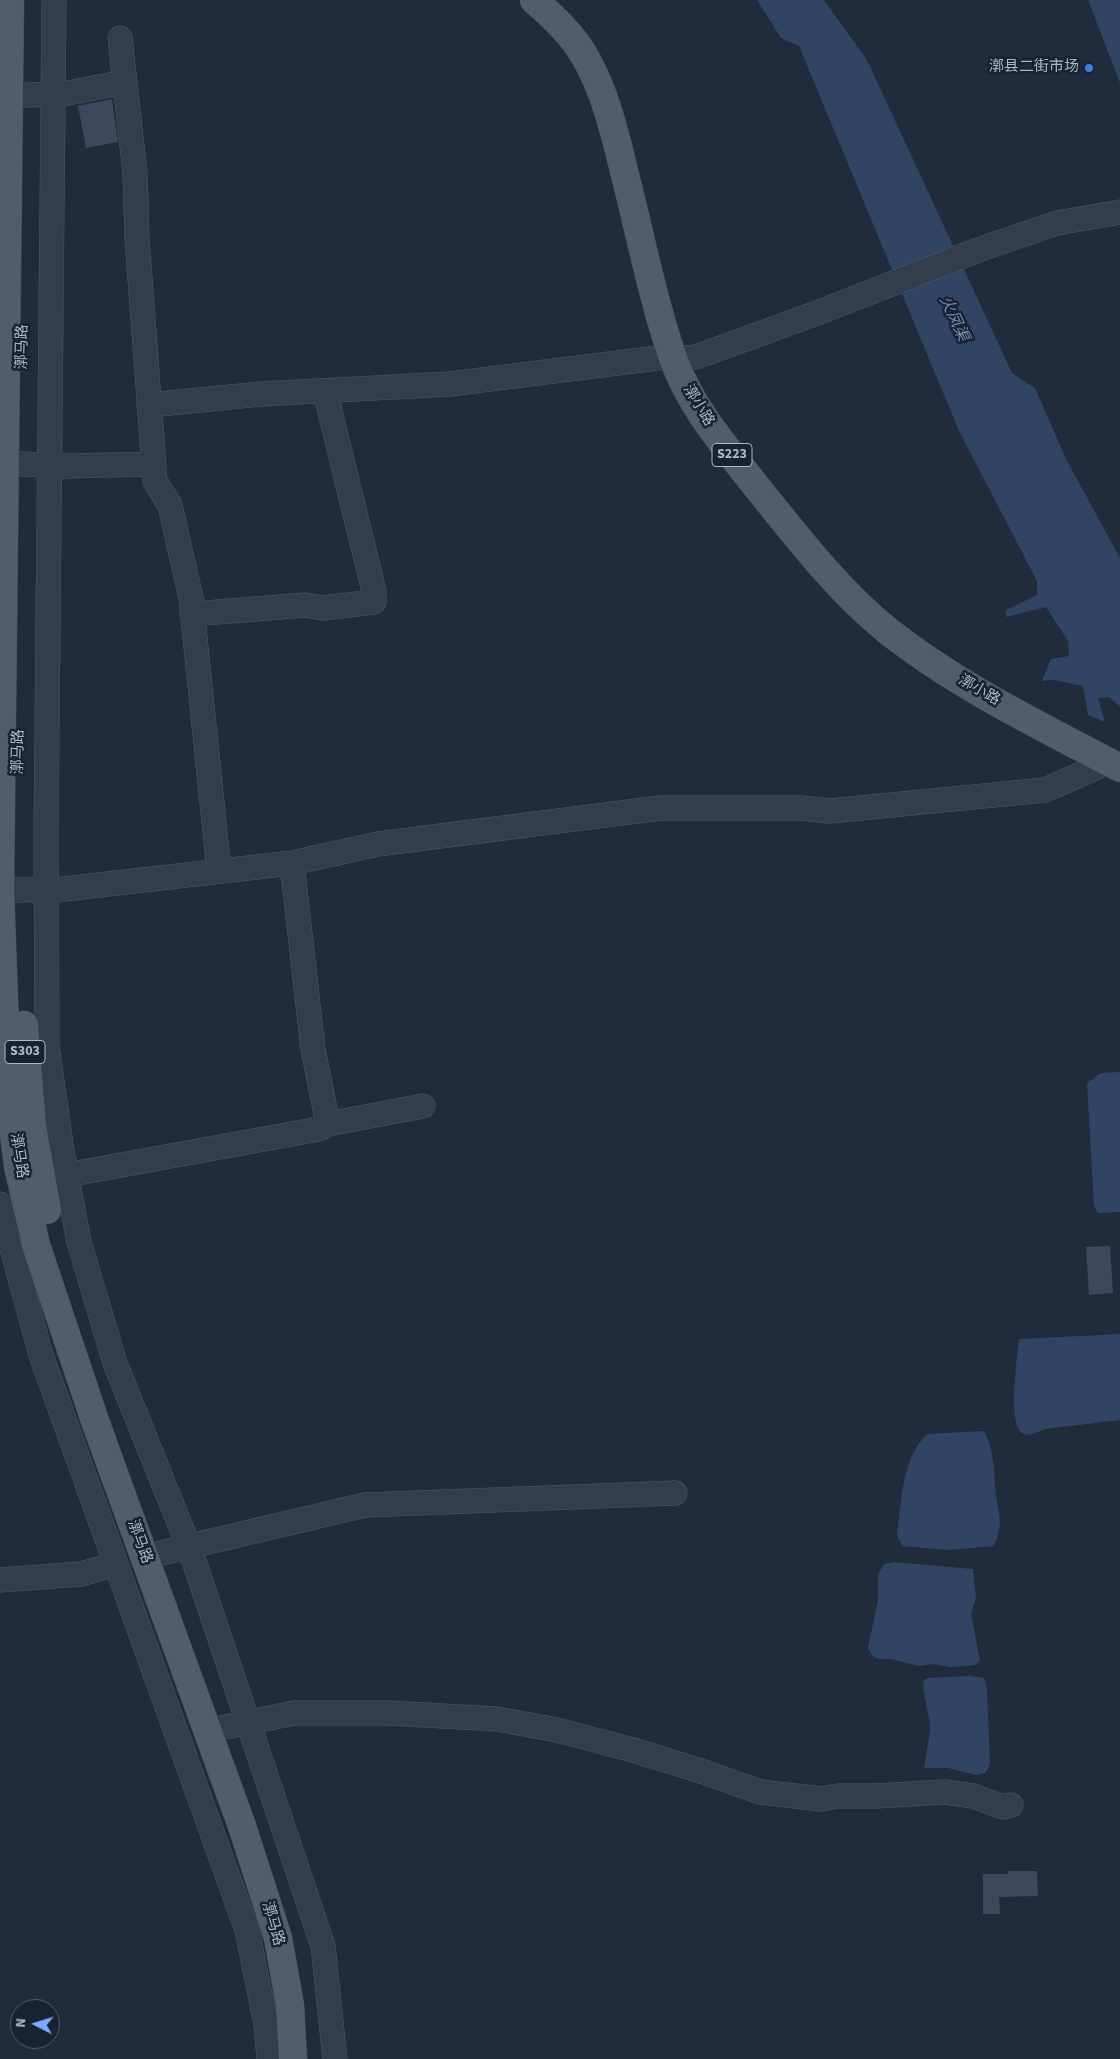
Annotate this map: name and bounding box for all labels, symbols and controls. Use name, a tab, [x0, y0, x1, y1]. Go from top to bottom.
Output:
place label: 漷县二街市场	[989, 59, 1079, 77]
marker: 漷县二街市场	[1083, 62, 1095, 74]
water label: 火凤渠	[934, 293, 972, 345]
street label: 漷马路	[14, 324, 32, 370]
street label: 漷小路	[679, 382, 717, 430]
road number: S223	[712, 444, 752, 466]
street label: 漷小路	[955, 672, 1003, 710]
street label: 漷马路	[10, 729, 28, 775]
road number: S303	[5, 1040, 45, 1064]
street label: 漷马路	[6, 1132, 30, 1180]
street label: 漷马路	[123, 1518, 155, 1566]
street label: 漷马路	[257, 1900, 287, 1948]
north arrow	[10, 1999, 60, 2049]
text: N	[11, 2017, 31, 2028]

